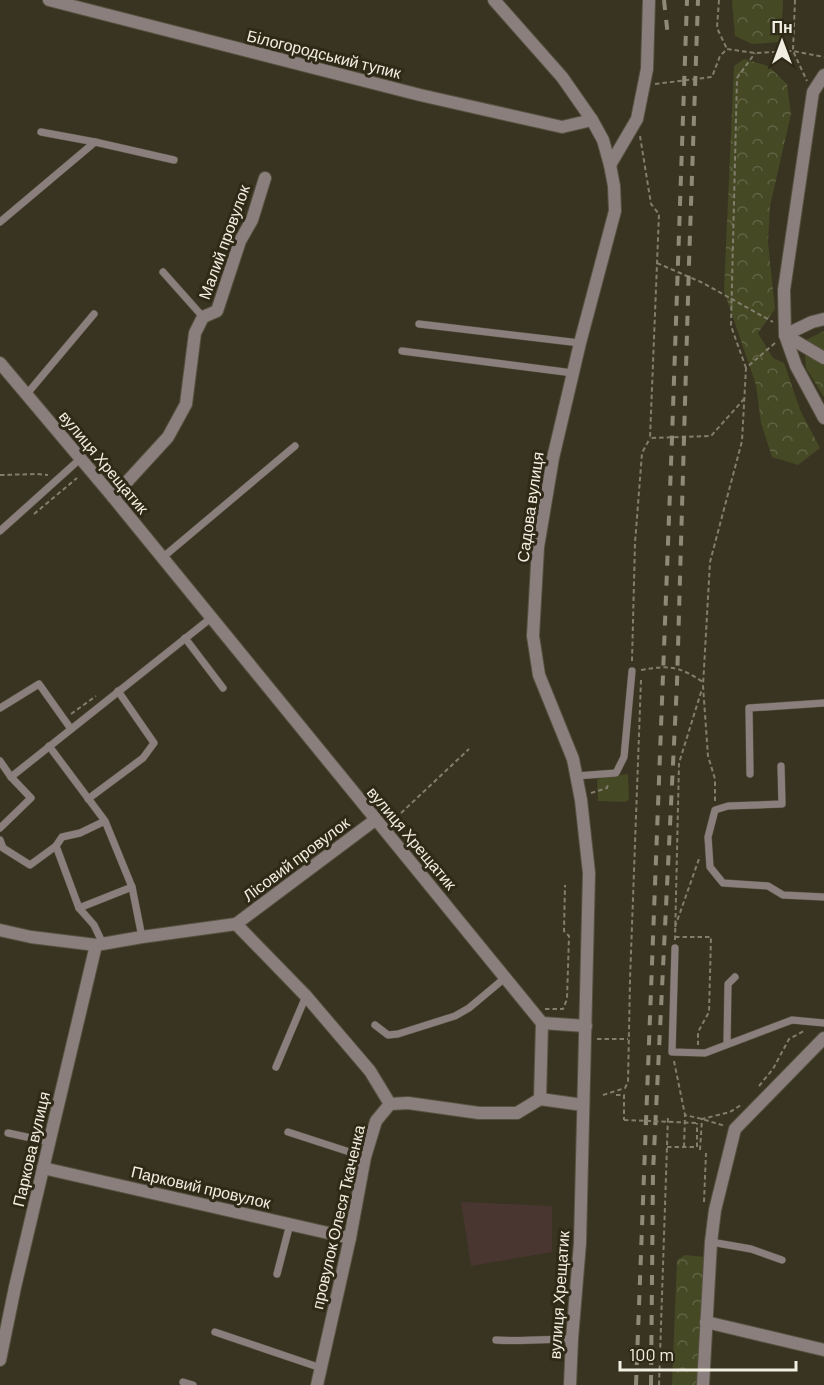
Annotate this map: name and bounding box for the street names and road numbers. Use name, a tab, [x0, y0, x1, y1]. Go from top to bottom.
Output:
street label: Білогородський тупик	[245, 25, 404, 82]
street label: Малий провулок	[194, 181, 253, 302]
street label: вулиця Хрещатик	[56, 406, 154, 518]
street label: Садова вулиця	[512, 451, 547, 563]
street label: вулиця Хрещатик	[364, 782, 462, 894]
street label: Лісовий провулок	[239, 812, 353, 905]
street label: Паркова вулиця	[8, 1089, 53, 1208]
street label: провулок Олеся Ткаченка	[307, 1123, 368, 1311]
street label: Парковий провулок	[129, 1161, 274, 1212]
street label: вулиця Хрещатик	[545, 1229, 573, 1360]

